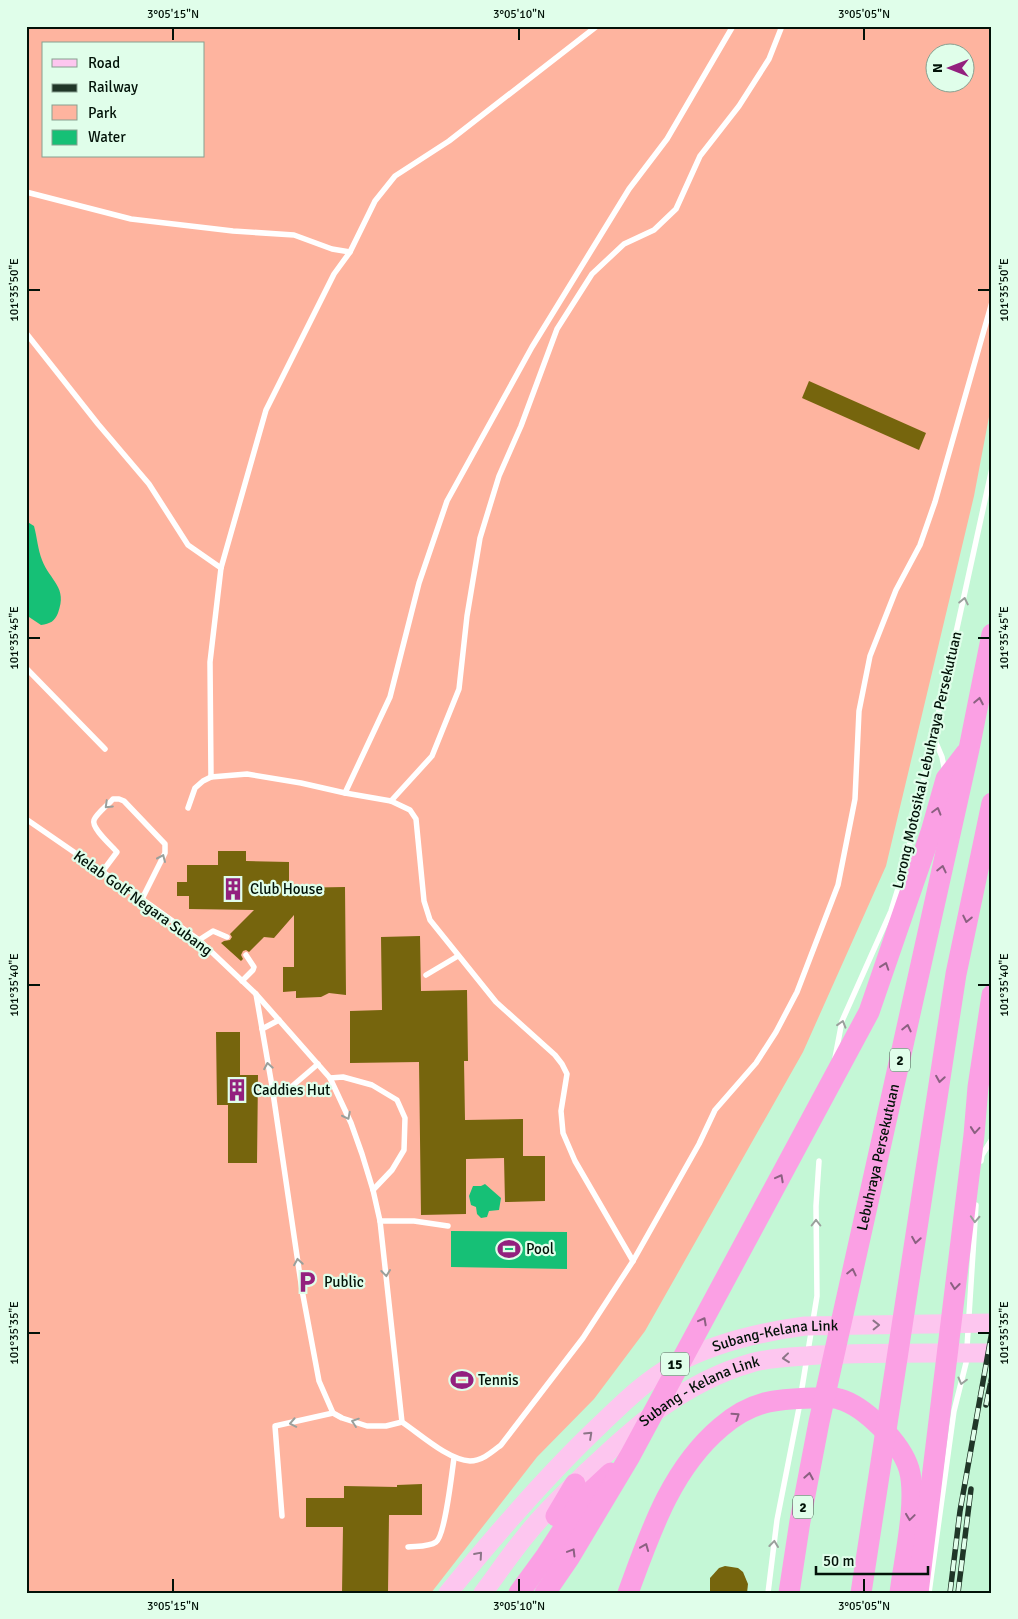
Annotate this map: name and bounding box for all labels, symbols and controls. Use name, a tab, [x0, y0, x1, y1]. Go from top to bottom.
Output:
text: 3°05'15"N	[147, 7, 199, 22]
text: 3°05'10"N	[493, 7, 545, 22]
text: 3°05'05"N	[838, 7, 890, 22]
legend	[42, 42, 205, 158]
north arrow	[926, 42, 976, 92]
text: Road	[88, 54, 120, 72]
text: N	[929, 63, 946, 73]
text: Railway	[88, 78, 138, 96]
text: Park	[88, 104, 117, 122]
text: Water	[88, 128, 126, 146]
text: 101°35'50"E	[7, 258, 22, 322]
text: 101°35'50"E	[997, 258, 1012, 322]
one-way arrow	[958, 596, 969, 605]
text: 101°35'45"E	[7, 606, 22, 670]
text: 101°35'45"E	[997, 606, 1012, 670]
street label: Lorong Motosikal Lebuhraya Persekutuan	[889, 630, 965, 890]
one-way arrow	[973, 697, 983, 706]
one-way arrow	[105, 799, 114, 808]
one-way arrow	[931, 808, 941, 816]
street label: Kelab Golf Negara Subang	[70, 847, 216, 959]
one-way arrow	[155, 854, 166, 863]
one-way arrow	[937, 865, 947, 874]
building icon: Club House	[220, 876, 246, 902]
place label: Club House	[250, 880, 323, 898]
one-way arrow	[962, 915, 973, 924]
text: 101°35'40"E	[7, 953, 22, 1017]
text: 101°35'40"E	[997, 953, 1012, 1017]
one-way arrow	[879, 962, 889, 970]
one-way arrow	[836, 1021, 846, 1029]
one-way arrow	[901, 1023, 912, 1032]
road number: 2	[890, 1048, 910, 1072]
one-way arrow	[264, 1062, 274, 1071]
one-way arrow	[935, 1075, 945, 1084]
building icon: Caddies Hut	[224, 1077, 250, 1103]
place label: Caddies Hut	[253, 1081, 330, 1099]
street label: Lebuhraya Persekutuan	[853, 1082, 903, 1232]
one-way arrow	[341, 1110, 351, 1119]
one-way arrow	[969, 1126, 980, 1134]
one-way arrow	[774, 1174, 784, 1183]
one-way arrow	[969, 1216, 980, 1224]
one-way arrow	[811, 1219, 821, 1226]
sports icon: Pool	[496, 1236, 522, 1262]
one-way arrow	[911, 1236, 921, 1245]
place label: Pool	[526, 1240, 554, 1258]
one-way arrow	[293, 1257, 303, 1266]
one-way arrow	[846, 1267, 857, 1276]
parking icon: Public	[294, 1269, 320, 1295]
one-way arrow	[380, 1269, 391, 1277]
place label: Public	[324, 1273, 364, 1291]
one-way arrow	[950, 1283, 961, 1291]
text: 101°35'35"E	[7, 1301, 22, 1365]
text: 101°35'35"E	[997, 1301, 1012, 1365]
street label: Subang-Kelana Link	[710, 1316, 839, 1356]
one-way arrow	[696, 1317, 706, 1326]
one-way arrow	[873, 1320, 881, 1330]
street label: Subang - Kelana Link	[635, 1352, 762, 1430]
road number: 15	[661, 1352, 689, 1376]
one-way arrow	[781, 1352, 789, 1363]
sports icon: Tennis	[449, 1367, 475, 1393]
place label: Tennis	[478, 1371, 519, 1389]
one-way arrow	[957, 1376, 967, 1385]
one-way arrow	[730, 1413, 740, 1422]
one-way arrow	[289, 1417, 298, 1428]
one-way arrow	[351, 1418, 360, 1428]
one-way arrow	[583, 1432, 592, 1441]
one-way arrow	[803, 1471, 813, 1480]
road number: 2	[793, 1495, 813, 1518]
one-way arrow	[905, 1513, 916, 1521]
one-way arrow	[768, 1540, 779, 1548]
one-way arrow	[639, 1543, 649, 1552]
scale bar	[816, 1544, 928, 1576]
one-way arrow	[565, 1549, 575, 1558]
one-way arrow	[474, 1552, 483, 1561]
text: 50 m	[823, 1552, 854, 1570]
text: 3°05'15"N	[147, 1599, 199, 1614]
text: 3°05'10"N	[493, 1599, 545, 1614]
text: 3°05'05"N	[838, 1599, 890, 1614]

